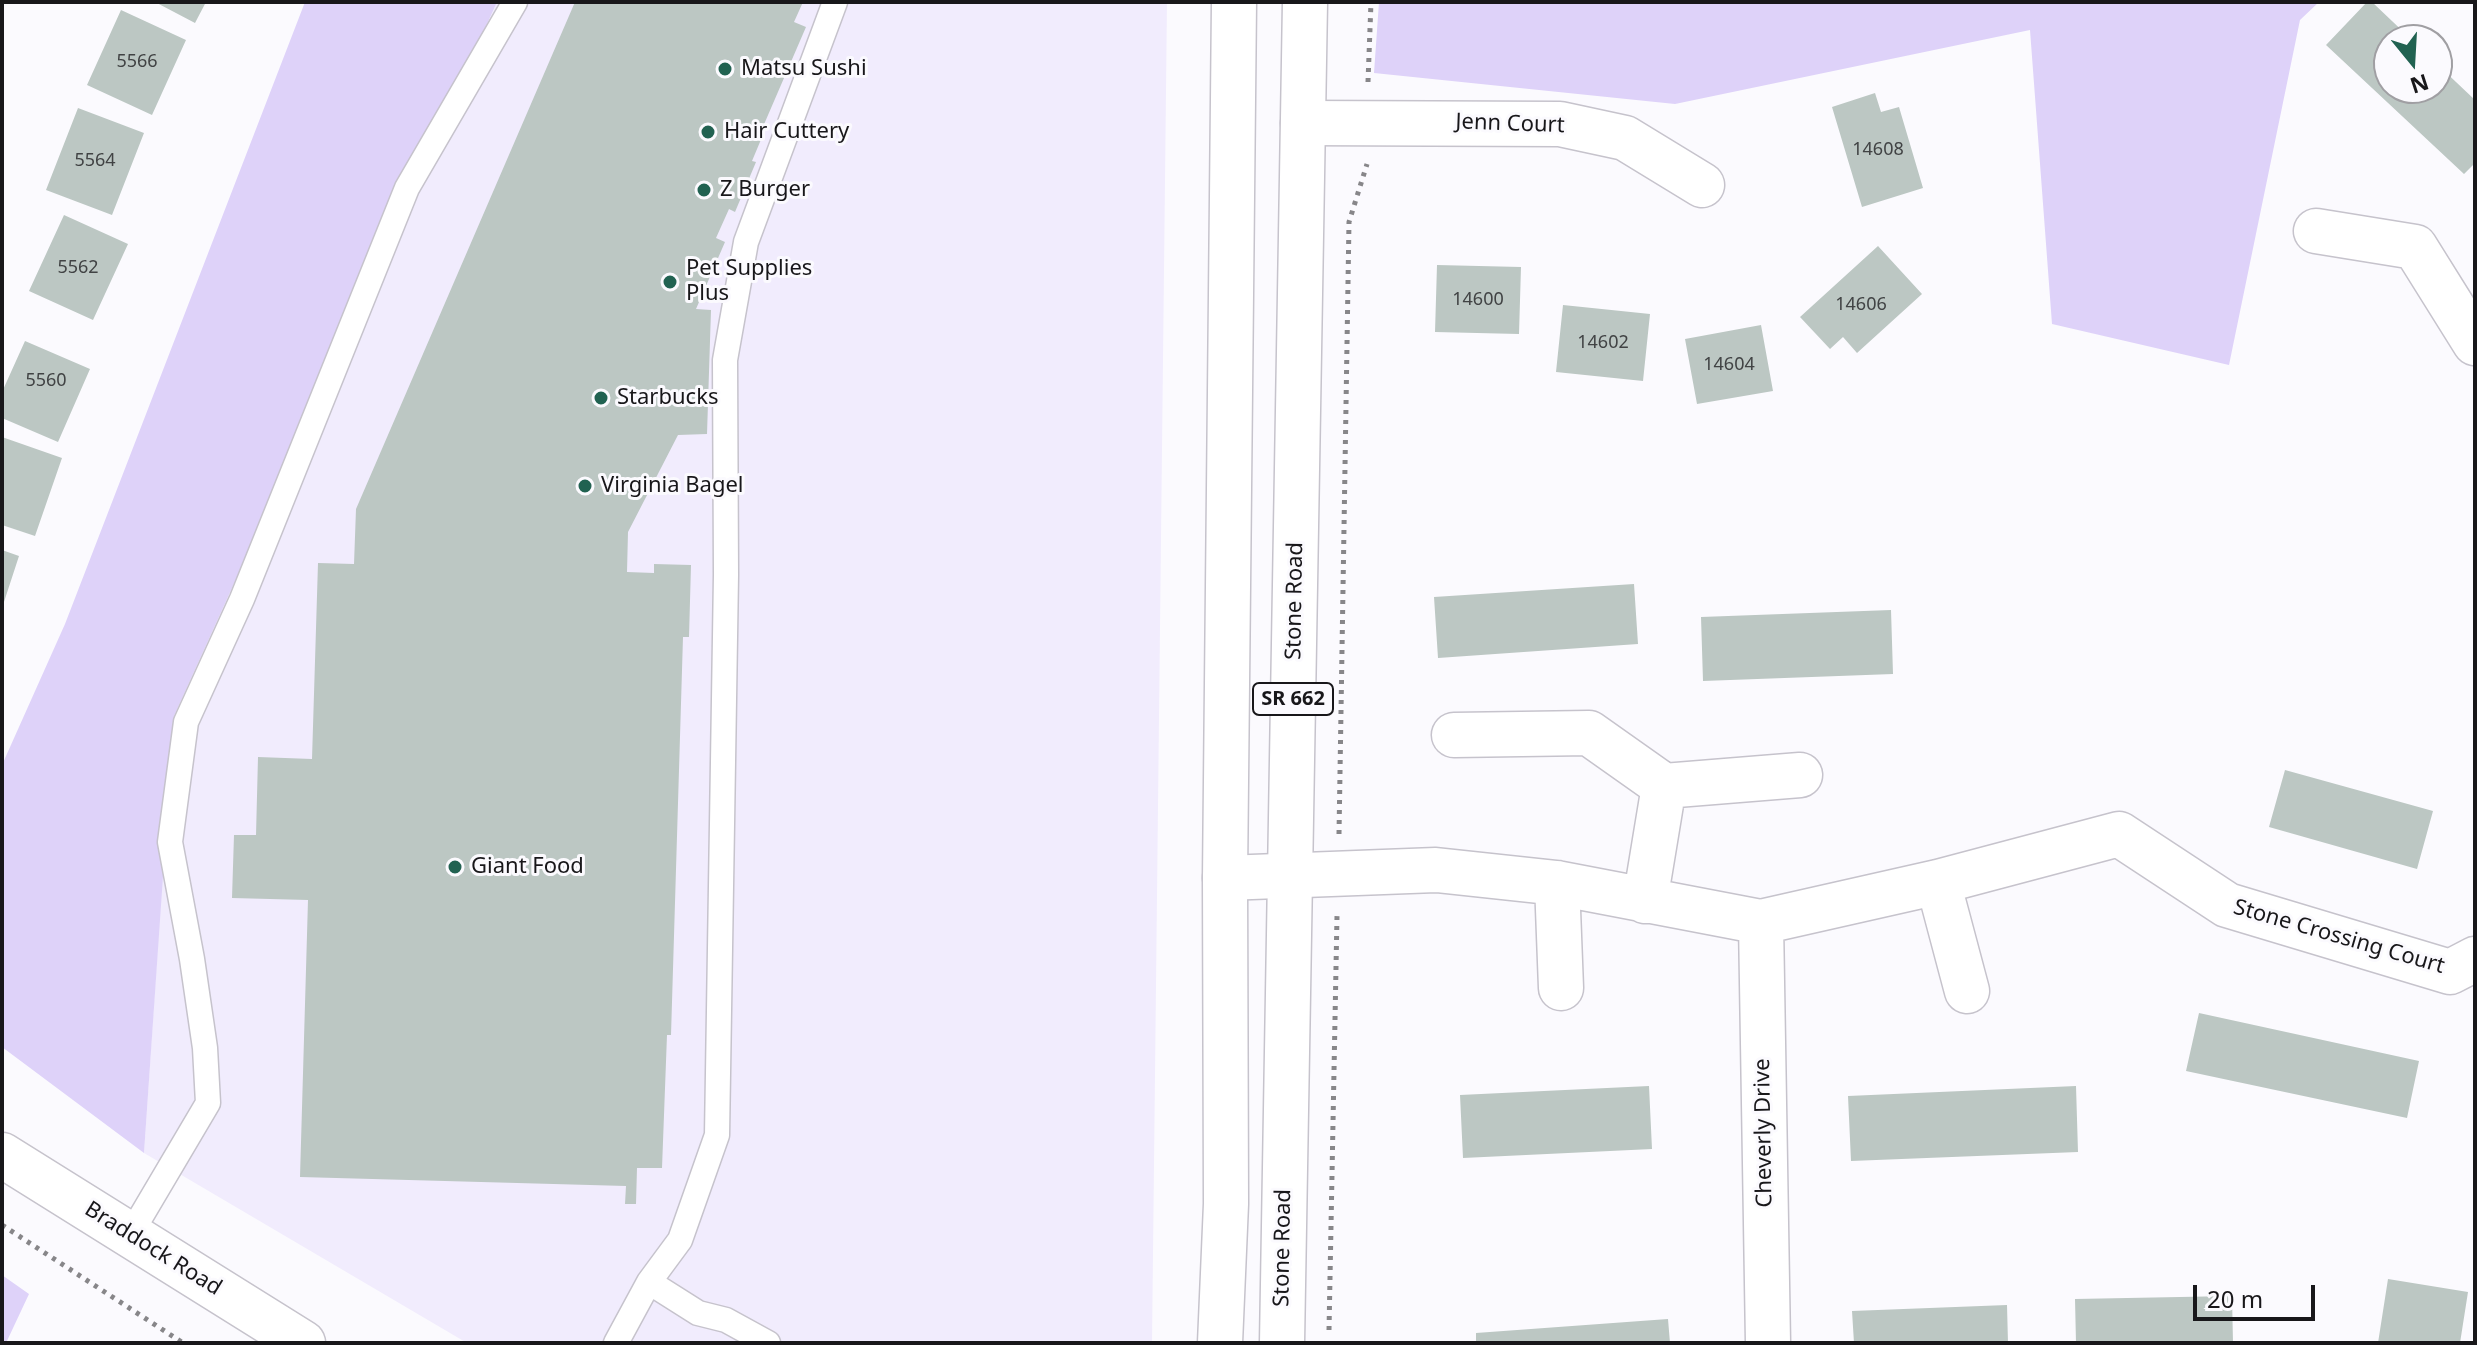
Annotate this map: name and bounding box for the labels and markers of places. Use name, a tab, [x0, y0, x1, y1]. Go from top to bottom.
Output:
place label: Matsu Sushi	[741, 56, 867, 82]
marker: Matsu Sushi	[716, 60, 734, 78]
place label: Hair Cuttery	[724, 119, 849, 145]
marker: Hair Cuttery	[699, 123, 717, 141]
place label: Z Burger	[720, 177, 810, 203]
marker: Z Burger	[695, 181, 713, 199]
place label: Pet Supplies Plus	[686, 256, 812, 308]
marker: Pet Supplies Plus	[661, 273, 679, 291]
place label: Starbucks	[617, 385, 718, 411]
marker: Starbucks	[592, 389, 610, 407]
place label: Virginia Bagel	[601, 473, 744, 499]
marker: Virginia Bagel	[576, 477, 594, 495]
place label: Giant Food	[471, 854, 584, 880]
marker: Giant Food	[446, 858, 464, 876]

